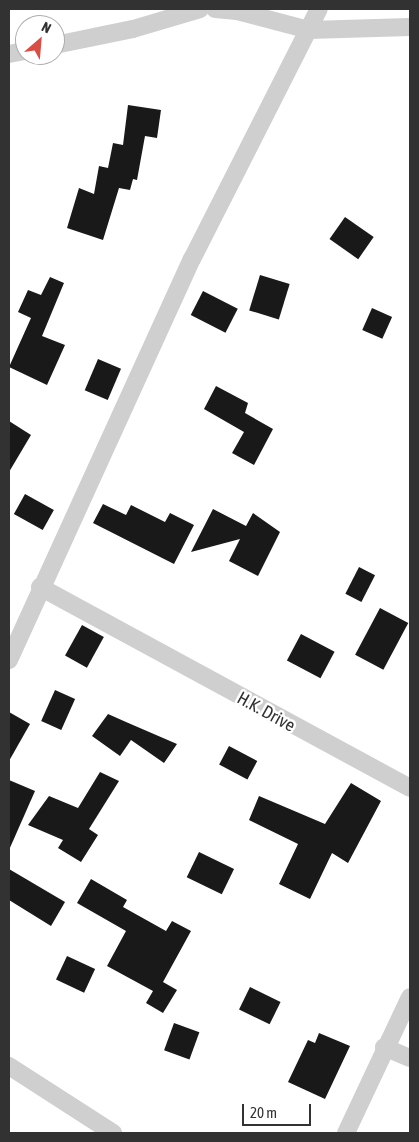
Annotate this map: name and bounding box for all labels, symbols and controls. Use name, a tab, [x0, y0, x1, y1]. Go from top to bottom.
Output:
north arrow	[15, 15, 65, 65]
text: N	[39, 19, 54, 37]
street label: H.K. Drive	[233, 687, 299, 737]
scale bar	[244, 1094, 313, 1126]
text: 20 m	[250, 1104, 277, 1121]

